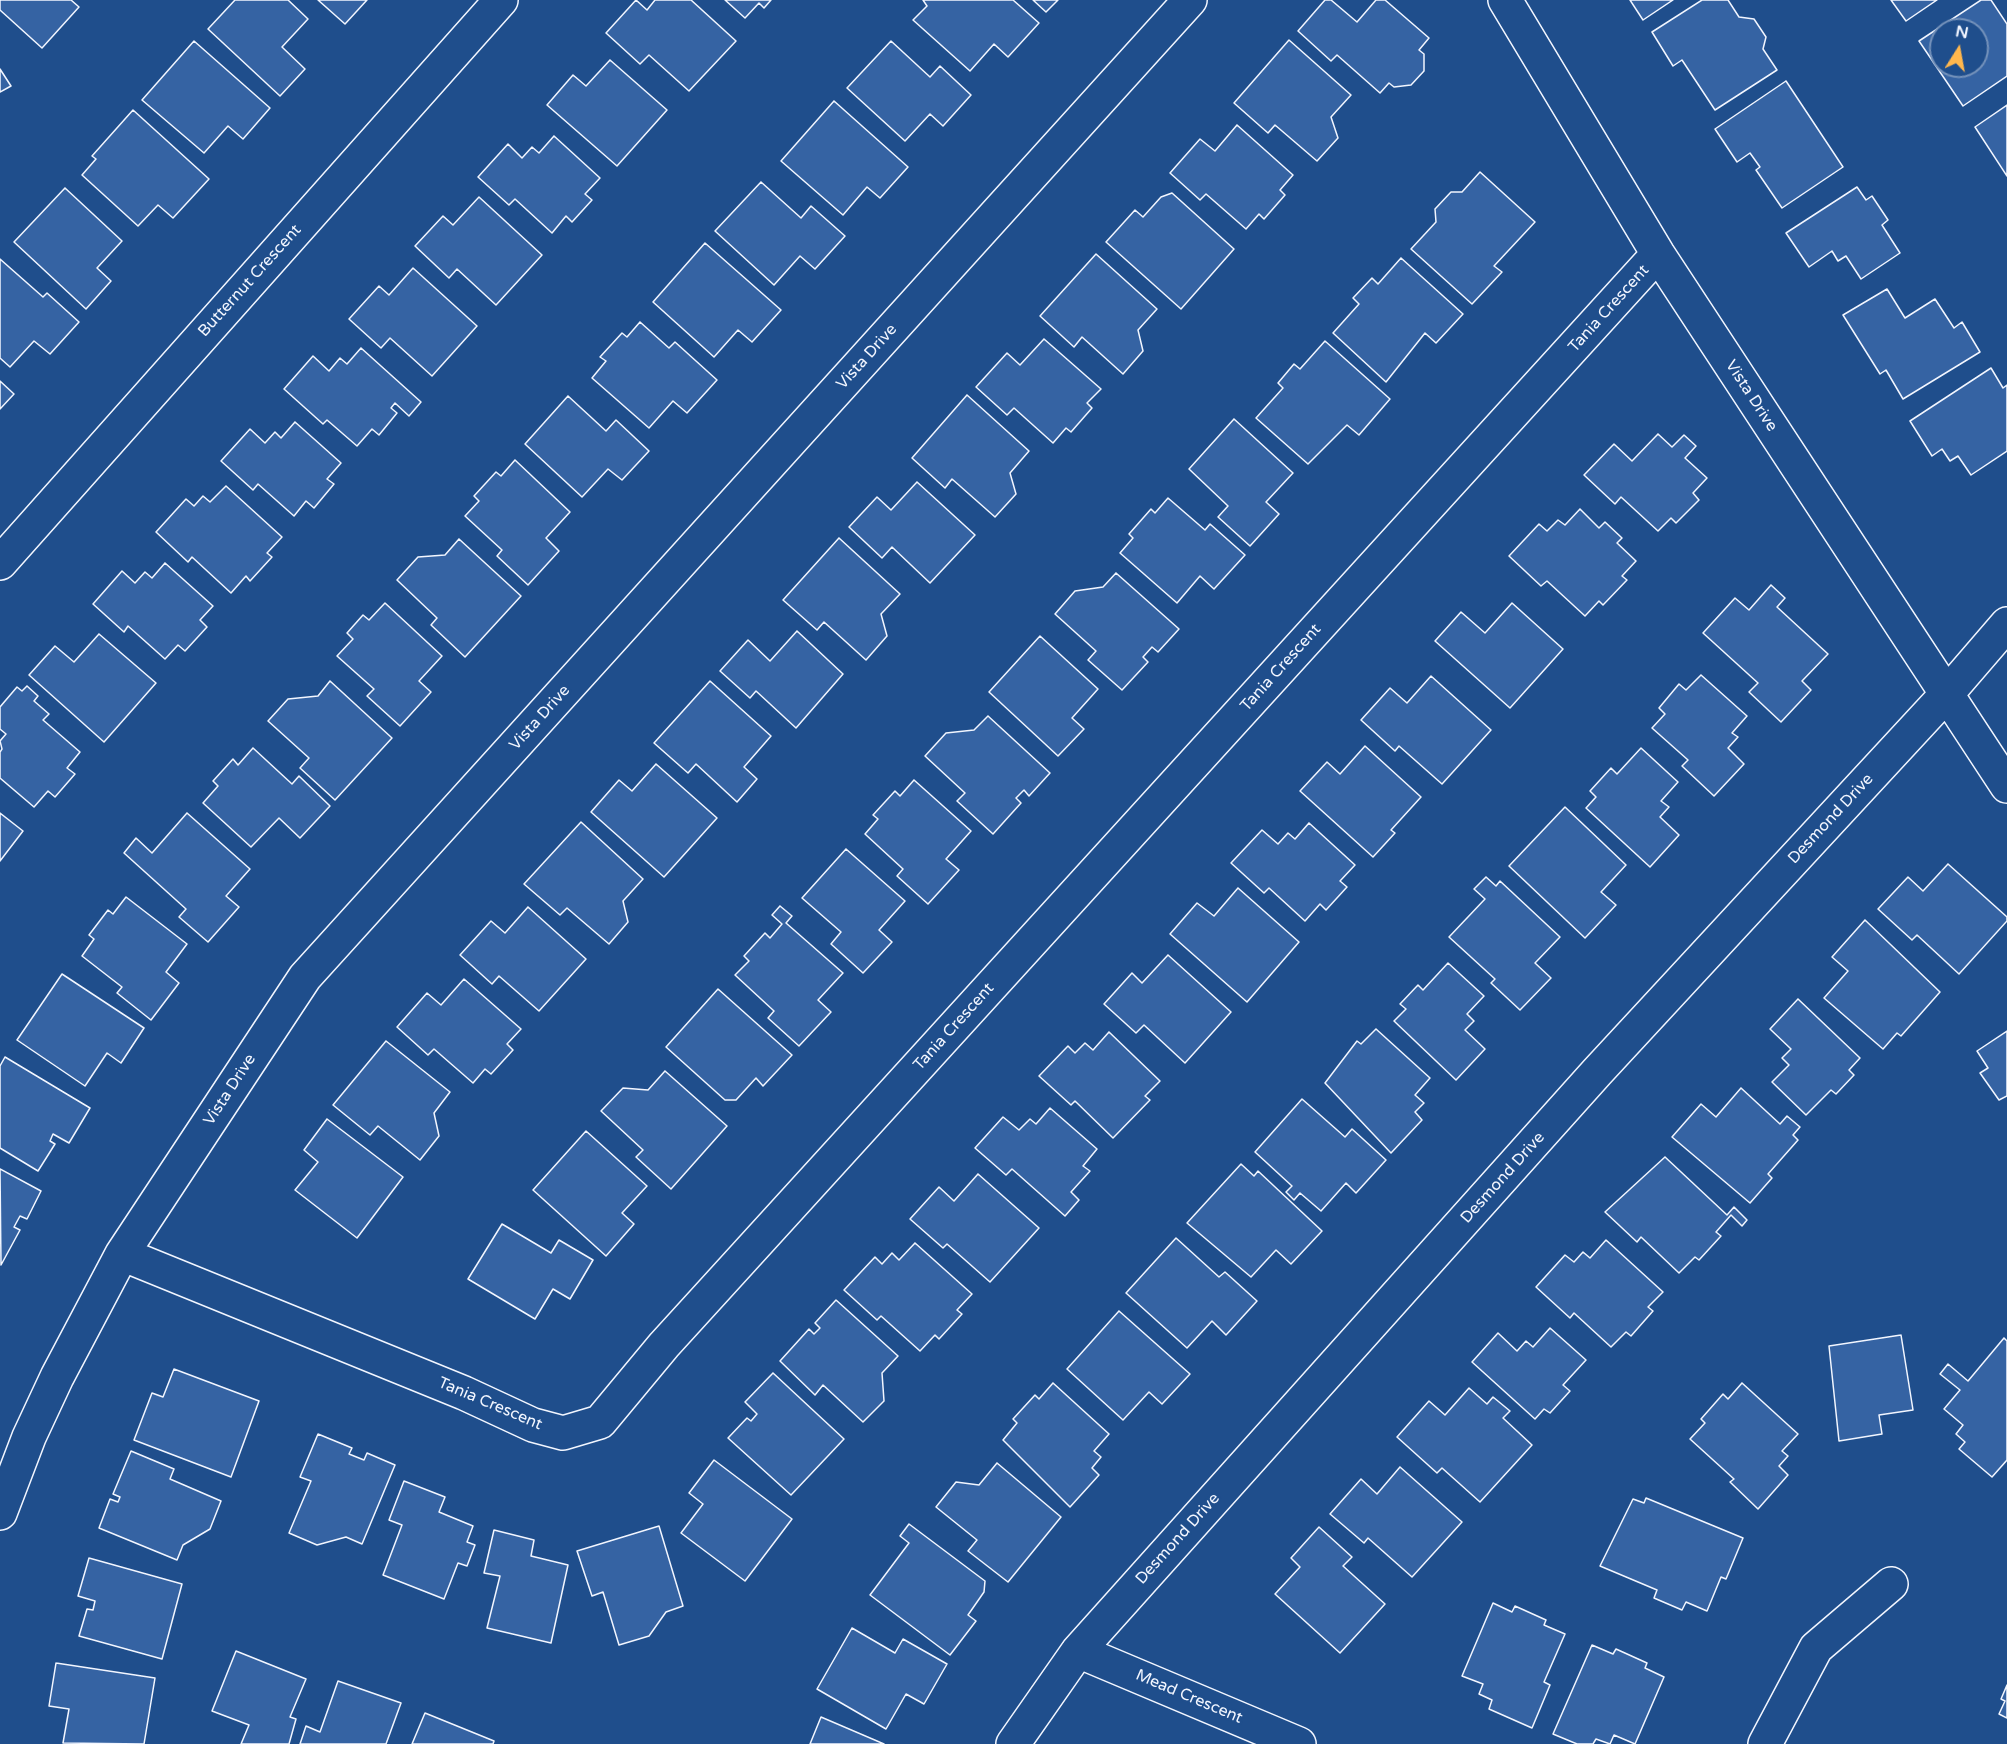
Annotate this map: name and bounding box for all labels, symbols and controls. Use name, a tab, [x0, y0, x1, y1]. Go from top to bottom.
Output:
north arrow	[1929, 18, 1989, 78]
text: N	[1954, 21, 1970, 43]
street label: Butternut Crescent	[195, 221, 305, 341]
street label: Tania Crescent	[1565, 261, 1653, 357]
street label: Vista Drive	[833, 320, 901, 394]
street label: Vista Drive	[1721, 357, 1781, 435]
street label: Tania Crescent	[1237, 620, 1325, 716]
street label: Vista Drive	[506, 681, 574, 755]
street label: Desmond Drive	[1784, 770, 1878, 868]
street label: Tania Crescent	[910, 979, 998, 1075]
street label: Vista Drive	[200, 1051, 260, 1129]
street label: Desmond Drive	[1457, 1128, 1549, 1228]
street label: Tania Crescent	[435, 1373, 545, 1435]
street label: Desmond Drive	[1132, 1489, 1224, 1589]
street label: Mead Crescent	[1133, 1666, 1245, 1728]

